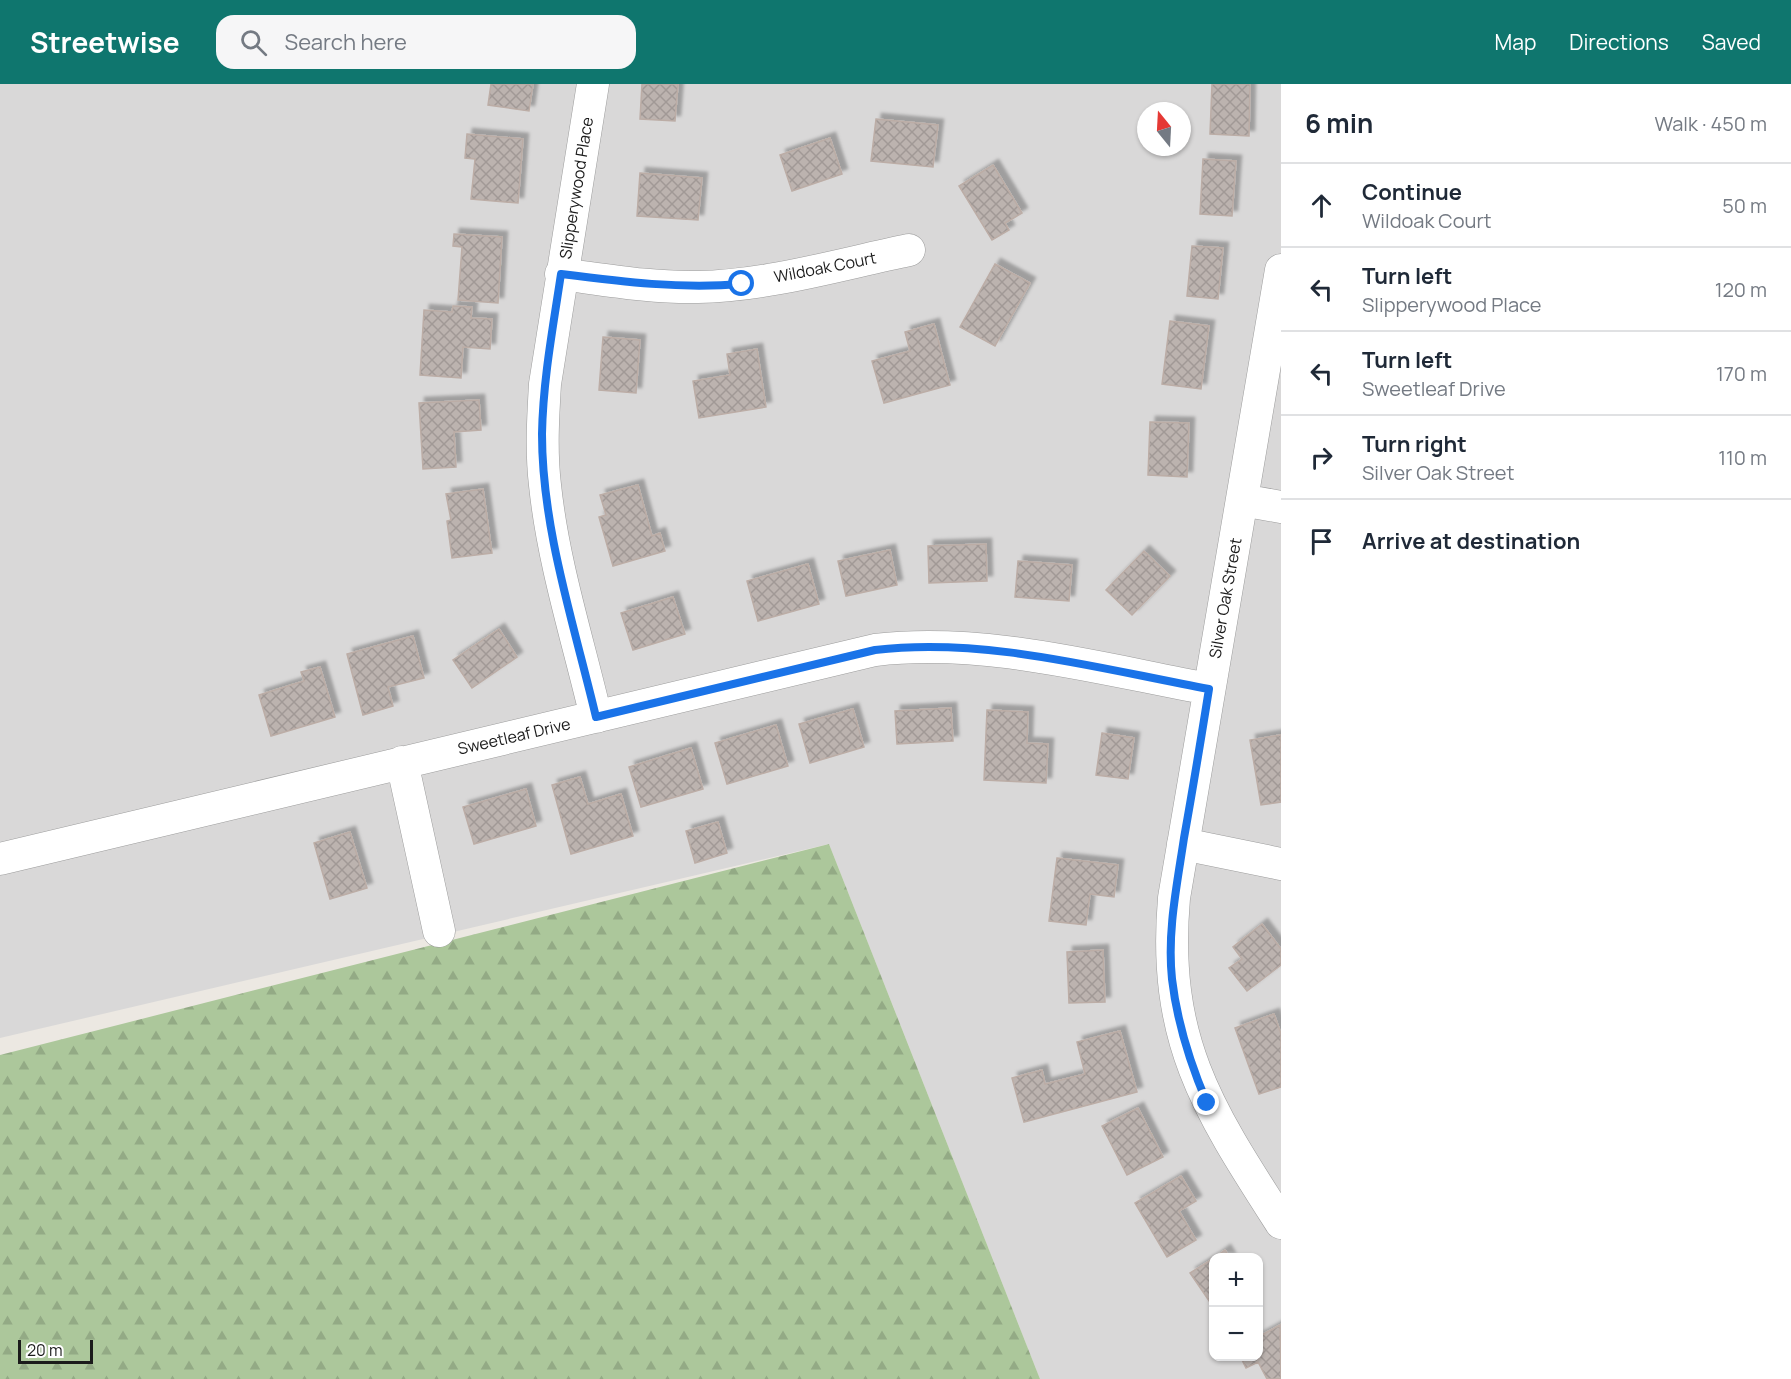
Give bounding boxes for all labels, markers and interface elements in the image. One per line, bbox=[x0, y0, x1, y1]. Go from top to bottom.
search box bbox=[216, 15, 636, 69]
text: Streetwise bbox=[30, 23, 180, 61]
icon: search bbox=[237, 26, 270, 59]
text: Search here bbox=[285, 27, 407, 57]
text: Map bbox=[1495, 28, 1536, 56]
text: Directions bbox=[1569, 28, 1669, 56]
text: Saved bbox=[1702, 28, 1761, 56]
north arrow bbox=[1137, 102, 1191, 156]
text: 6 min bbox=[1305, 105, 1373, 141]
text: Walk · 450 m bbox=[1654, 110, 1767, 137]
street label: Slipperywood Place bbox=[554, 115, 598, 261]
text: Continue bbox=[1362, 177, 1462, 207]
icon: ahead bbox=[1305, 189, 1338, 222]
text: 50 m bbox=[1722, 192, 1767, 219]
text: Wildoak Court bbox=[1362, 207, 1492, 234]
street label: Wildoak Court bbox=[772, 246, 878, 288]
text: Turn left bbox=[1362, 261, 1452, 291]
route start bbox=[728, 270, 754, 296]
icon: left bbox=[1305, 273, 1338, 306]
text: 120 m bbox=[1715, 276, 1767, 303]
text: Slipperywood Place bbox=[1362, 291, 1541, 318]
text: Turn left bbox=[1362, 345, 1452, 375]
icon: left bbox=[1305, 357, 1338, 390]
text: 170 m bbox=[1716, 360, 1767, 387]
text: Sweetleaf Drive bbox=[1362, 375, 1506, 402]
text: Turn right bbox=[1362, 429, 1467, 459]
icon: right bbox=[1305, 441, 1338, 474]
text: 110 m bbox=[1718, 444, 1767, 471]
text: Silver Oak Street bbox=[1362, 459, 1515, 486]
icon: arrive bbox=[1305, 525, 1338, 558]
text: Arrive at destination bbox=[1362, 526, 1580, 556]
street label: Silver Oak Street bbox=[1204, 536, 1246, 660]
street label: Sweetleaf Drive bbox=[455, 712, 573, 760]
route end bbox=[1193, 1089, 1219, 1115]
map controls bbox=[1209, 1253, 1263, 1361]
button: + bbox=[1209, 1253, 1263, 1307]
button: − bbox=[1209, 1307, 1263, 1361]
scale bar bbox=[18, 1337, 93, 1364]
text: 20 m bbox=[27, 1339, 63, 1361]

